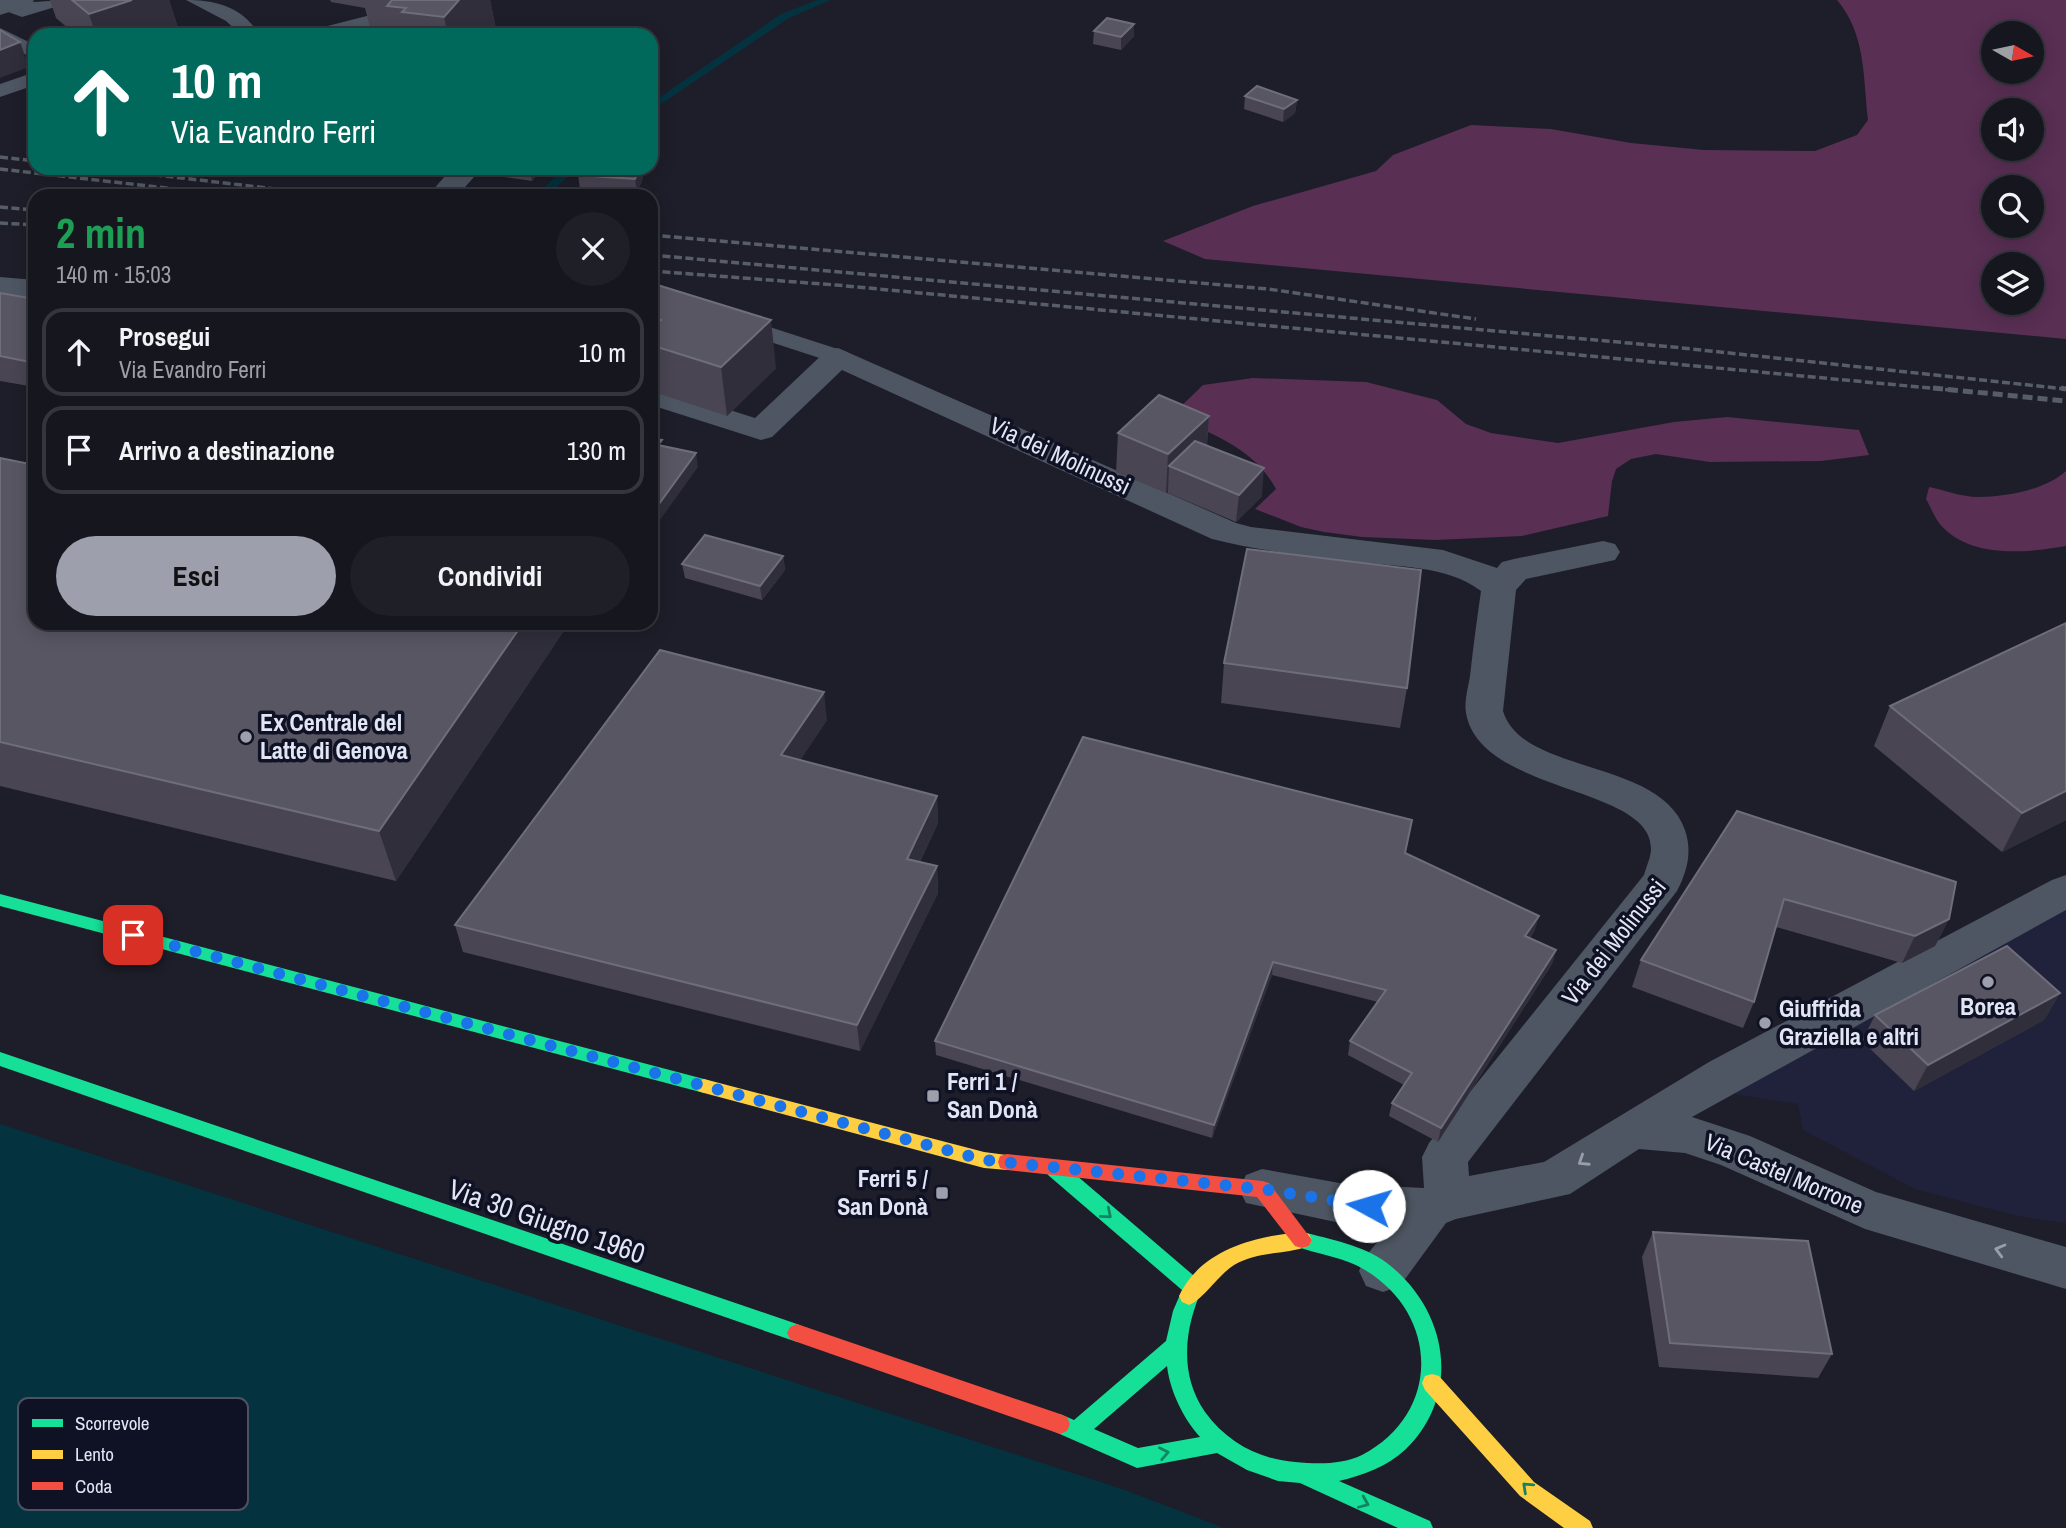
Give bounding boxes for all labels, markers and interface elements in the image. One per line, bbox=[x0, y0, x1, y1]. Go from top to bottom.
north arrow bbox=[1981, 21, 2044, 84]
map controls bbox=[1981, 21, 2044, 315]
text: 10 m bbox=[171, 47, 263, 113]
icon: ahead bbox=[56, 56, 147, 147]
button: sound bbox=[1981, 98, 2044, 161]
text: Via Evandro Ferri bbox=[171, 110, 376, 153]
button: search bbox=[1981, 175, 2044, 238]
text: 2 min bbox=[56, 205, 146, 261]
button: close bbox=[556, 212, 630, 286]
button: layers bbox=[1981, 252, 2044, 315]
text: 140 m · 15:03 bbox=[56, 259, 171, 290]
text: Prosegui bbox=[119, 319, 210, 354]
icon: ahead bbox=[60, 333, 98, 371]
text: 10 m bbox=[579, 335, 626, 370]
text: Via Evandro Ferri bbox=[119, 354, 267, 385]
street label: Via dei Molinussi bbox=[985, 409, 1136, 502]
icon: arrive bbox=[60, 431, 98, 469]
text: Arrivo a destinazione bbox=[119, 433, 335, 468]
text: 130 m bbox=[567, 433, 626, 468]
button: Esci bbox=[56, 536, 336, 616]
button: Condividi bbox=[350, 536, 630, 616]
place label: Ex Centrale del Latte di Genova bbox=[260, 706, 408, 766]
marker: Ex Centrale del Latte di Genova bbox=[238, 729, 254, 745]
street label: Via dei Molinussi bbox=[1554, 872, 1673, 1011]
pin bbox=[103, 905, 163, 965]
icon: arrive bbox=[114, 916, 152, 954]
marker: Borea bbox=[1980, 974, 1996, 990]
place label: Borea bbox=[1960, 990, 2016, 1022]
place label: Giuffrida Graziella e altri bbox=[1779, 992, 1919, 1052]
marker: Giuffrida Graziella e altri bbox=[1757, 1015, 1773, 1031]
place label: Ferri 1 / San Donà bbox=[947, 1065, 1038, 1125]
marker: Ferri 1 / San Donà bbox=[925, 1088, 941, 1104]
street label: Via Castel Morrone bbox=[1700, 1125, 1869, 1221]
one-way arrow bbox=[1578, 1152, 1591, 1165]
place label: Ferri 5 / San Donà bbox=[837, 1162, 929, 1222]
position arrow bbox=[1332, 1169, 1406, 1243]
street label: Via 30 Giugno 1960 bbox=[444, 1170, 650, 1272]
marker: Ferri 5 / San Donà bbox=[934, 1185, 950, 1201]
one-way arrow bbox=[1098, 1206, 1111, 1218]
one-way arrow bbox=[1994, 1244, 2006, 1259]
legend bbox=[18, 1398, 248, 1510]
text: Scorrevole bbox=[75, 1410, 149, 1436]
text: Lento bbox=[75, 1441, 114, 1467]
one-way arrow bbox=[1158, 1446, 1170, 1461]
text: Coda bbox=[75, 1473, 113, 1499]
one-way arrow bbox=[1522, 1483, 1535, 1495]
one-way arrow bbox=[1357, 1495, 1369, 1509]

